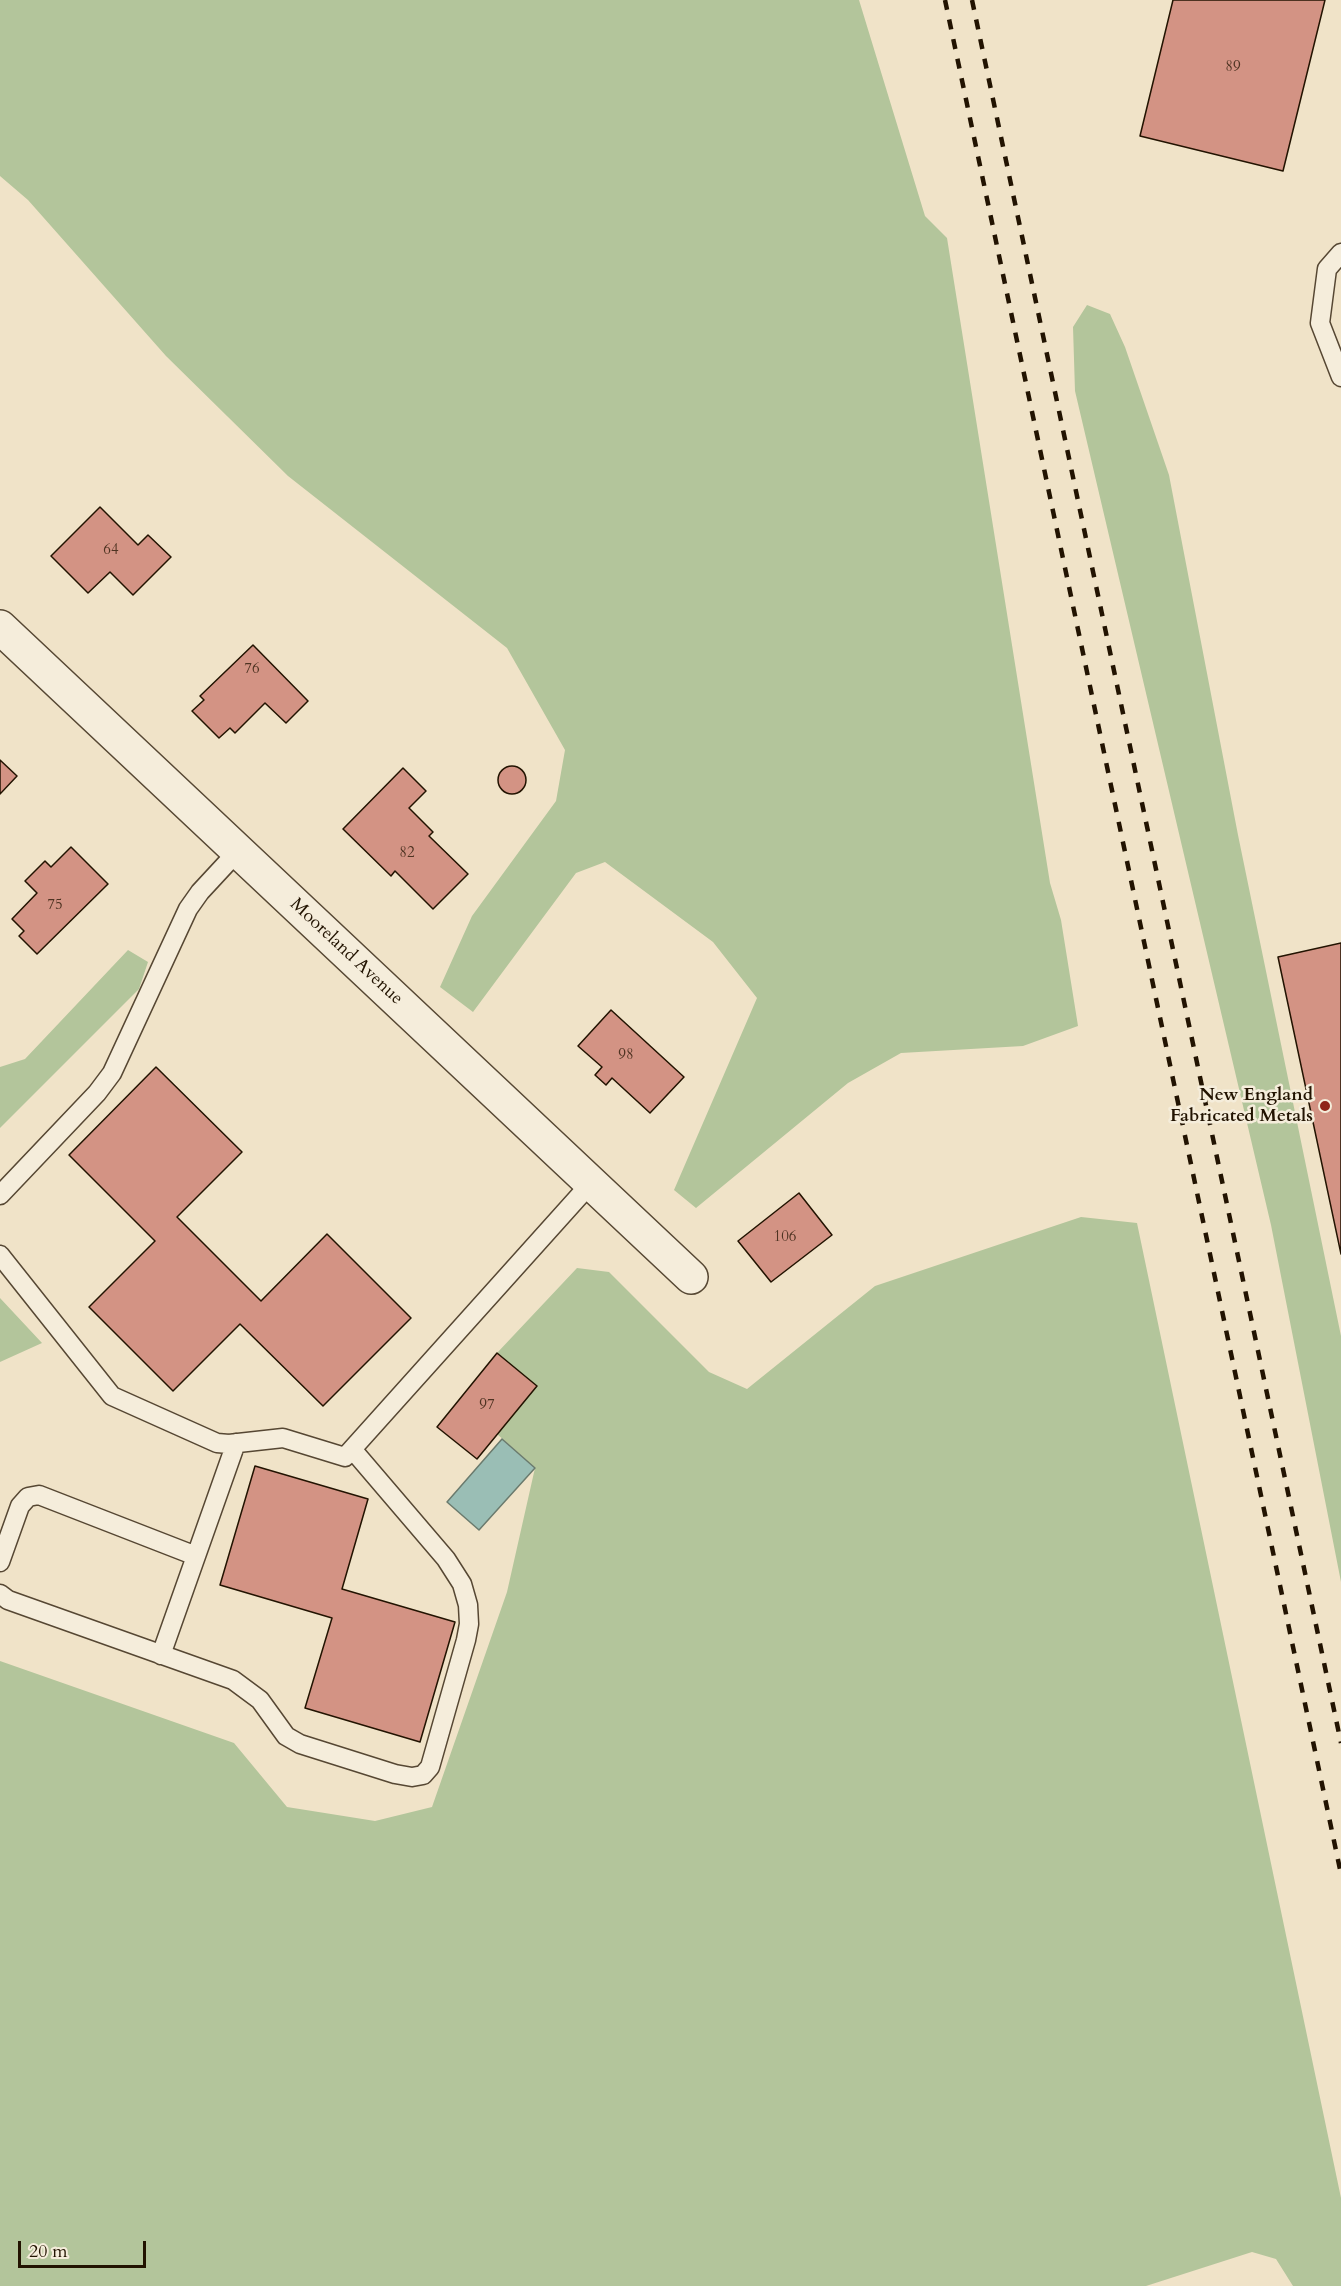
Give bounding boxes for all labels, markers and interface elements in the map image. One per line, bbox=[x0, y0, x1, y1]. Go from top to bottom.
house number: 89 bbox=[1225, 59, 1241, 77]
house number: 64 bbox=[103, 542, 119, 560]
house number: 76 bbox=[244, 661, 260, 679]
house number: 82 bbox=[399, 845, 415, 863]
street label: Mooreland Avenue bbox=[285, 894, 407, 1010]
house number: 75 bbox=[47, 897, 63, 915]
house number: 98 bbox=[618, 1047, 634, 1065]
place label: New England Fabricated Metals bbox=[1170, 1085, 1313, 1128]
marker: New England Fabricated Metals bbox=[1318, 1099, 1332, 1113]
house number: 106 bbox=[773, 1229, 797, 1247]
house number: 97 bbox=[479, 1397, 495, 1415]
scale bar bbox=[21, 2229, 148, 2267]
text: 20 m bbox=[29, 2239, 68, 2264]

